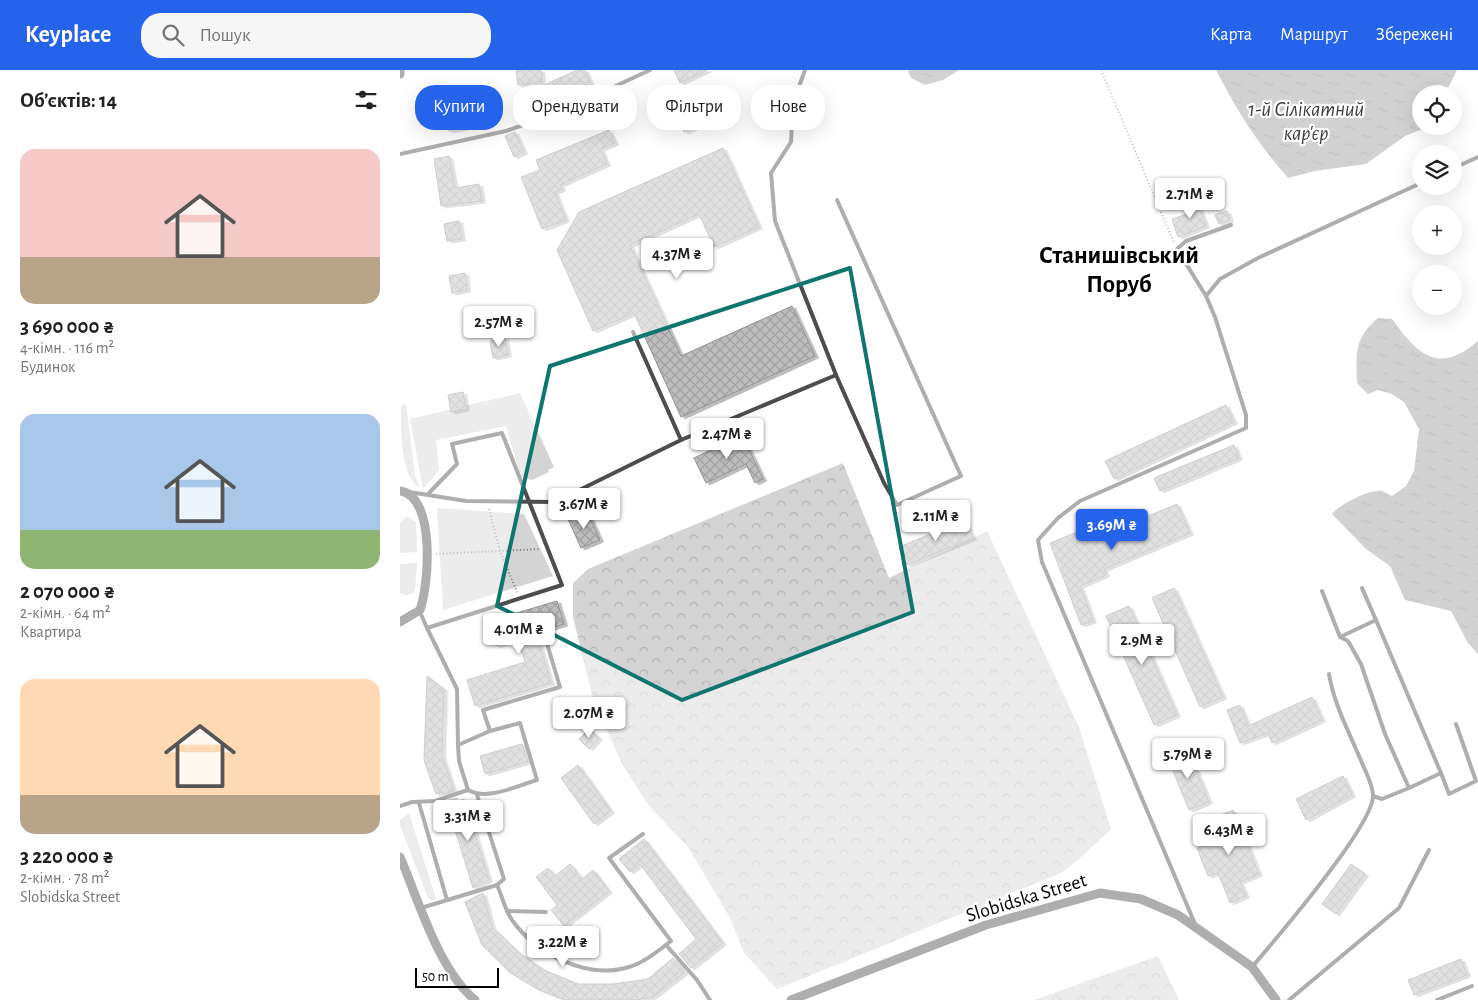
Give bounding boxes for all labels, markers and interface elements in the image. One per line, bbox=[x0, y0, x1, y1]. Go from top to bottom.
search box bbox=[141, 13, 491, 58]
icon: search bbox=[159, 21, 187, 49]
text: Keyplace bbox=[25, 23, 111, 47]
text: Пошук bbox=[199, 26, 251, 45]
text: Карта bbox=[1210, 26, 1252, 44]
text: Маршрут bbox=[1280, 26, 1348, 44]
text: Збережені bbox=[1376, 26, 1453, 44]
chip: Купити bbox=[415, 85, 503, 130]
chip: Орендувати bbox=[513, 85, 637, 130]
chip: Фільтри bbox=[647, 85, 741, 130]
chip: Нове bbox=[751, 85, 825, 130]
map controls bbox=[1412, 85, 1462, 315]
button: locate bbox=[1412, 85, 1462, 135]
icon: filters bbox=[352, 86, 380, 114]
text: Об’єктів: 14 bbox=[20, 90, 117, 111]
water label: 1-й Сілікатний кар'єр bbox=[1248, 99, 1364, 145]
button: layers bbox=[1412, 145, 1462, 195]
pin: 2.71M ₴ bbox=[1144, 178, 1236, 220]
icon: home bbox=[155, 181, 245, 271]
text: 2.71M ₴ bbox=[1166, 186, 1214, 202]
button: + bbox=[1412, 205, 1462, 255]
pin: 4.37M ₴ bbox=[631, 238, 723, 280]
district label: Станишівський Поруб bbox=[1039, 243, 1199, 297]
text: 4.37M ₴ bbox=[652, 246, 702, 262]
button: − bbox=[1412, 265, 1462, 315]
pin: 2.57M ₴ bbox=[453, 306, 545, 348]
text: 2.57M ₴ bbox=[474, 314, 524, 330]
text: 3 690 000 ₴ bbox=[20, 316, 115, 337]
text: 4-кімн. · 116 m² bbox=[20, 340, 114, 356]
text: Будинок bbox=[20, 359, 75, 375]
pin: 2.47M ₴ bbox=[681, 418, 773, 460]
text: 2.47M ₴ bbox=[702, 426, 752, 442]
icon: home bbox=[155, 446, 245, 536]
pin: 3.67M ₴ bbox=[538, 488, 630, 530]
text: 3.67M ₴ bbox=[559, 496, 609, 512]
pin: 2.11M ₴ bbox=[890, 500, 982, 542]
text: 2.11M ₴ bbox=[912, 508, 960, 524]
pin: 3.69M ₴ bbox=[1066, 508, 1158, 551]
text: 3.69M ₴ bbox=[1087, 517, 1137, 533]
text: 2 070 000 ₴ bbox=[20, 581, 115, 602]
text: 2-кімн. · 64 m² bbox=[20, 605, 110, 621]
pin: 4.01M ₴ bbox=[473, 612, 565, 655]
text: 4.01M ₴ bbox=[494, 621, 544, 637]
text: Квартира bbox=[20, 624, 82, 640]
pin: 2.9M ₴ bbox=[1101, 624, 1183, 666]
text: 2.9M ₴ bbox=[1120, 632, 1164, 648]
pin: 2.07M ₴ bbox=[543, 696, 635, 739]
text: 2.07M ₴ bbox=[564, 705, 614, 721]
icon: home bbox=[155, 711, 245, 801]
pin: 5.79M ₴ bbox=[1142, 738, 1234, 780]
text: 5.79M ₴ bbox=[1163, 746, 1213, 762]
pin: 3.31M ₴ bbox=[422, 800, 514, 842]
text: 3.31M ₴ bbox=[444, 808, 492, 824]
pin: 6.43M ₴ bbox=[1183, 814, 1275, 856]
text: 6.43M ₴ bbox=[1204, 822, 1254, 838]
text: 3 220 000 ₴ bbox=[20, 846, 114, 867]
text: 2-кімн. · 78 m² bbox=[20, 870, 109, 886]
street label: Slobidska Street bbox=[963, 870, 1090, 926]
text: Slobidska Street bbox=[20, 889, 120, 905]
pin: 3.22M ₴ bbox=[517, 926, 609, 968]
text: 3.22M ₴ bbox=[538, 934, 588, 950]
scale bar bbox=[415, 965, 499, 988]
text: 50 m bbox=[422, 970, 449, 984]

